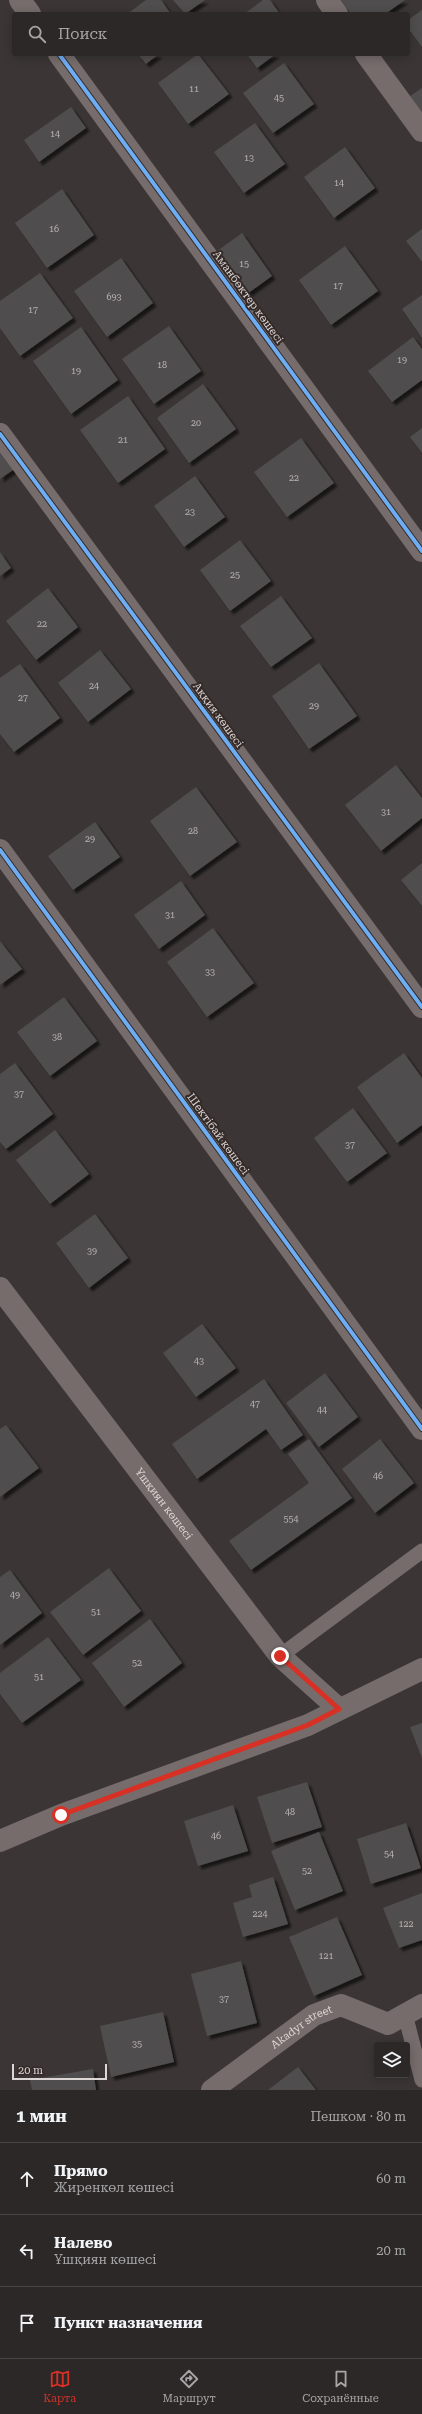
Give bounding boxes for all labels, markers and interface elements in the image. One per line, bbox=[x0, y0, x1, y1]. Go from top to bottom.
search box bbox=[12, 12, 410, 56]
icon: search bbox=[26, 23, 48, 45]
text: Поиск bbox=[58, 25, 107, 43]
house number: 11 bbox=[189, 84, 199, 94]
house number: 45 bbox=[274, 93, 284, 103]
house number: 14 bbox=[50, 129, 60, 139]
house number: 13 bbox=[244, 153, 254, 163]
house number: 14 bbox=[334, 178, 344, 188]
house number: 16 bbox=[49, 224, 59, 234]
street label: Аманбөктер көшесі bbox=[210, 248, 286, 346]
house number: 15 bbox=[239, 259, 249, 269]
house number: 17 bbox=[333, 281, 343, 291]
house number: 693 bbox=[106, 292, 122, 302]
house number: 17 bbox=[28, 305, 38, 315]
house number: 19 bbox=[397, 355, 407, 365]
house number: 18 bbox=[157, 360, 167, 370]
house number: 19 bbox=[71, 366, 81, 376]
house number: 20 bbox=[191, 418, 201, 428]
house number: 21 bbox=[118, 435, 128, 445]
house number: 22 bbox=[289, 473, 299, 483]
house number: 23 bbox=[185, 507, 195, 517]
house number: 25 bbox=[230, 570, 240, 580]
house number: 22 bbox=[37, 619, 47, 629]
street label: Аққия көшесі bbox=[190, 680, 246, 750]
house number: 24 bbox=[89, 681, 99, 691]
house number: 27 bbox=[18, 693, 28, 703]
house number: 29 bbox=[309, 701, 319, 711]
house number: 31 bbox=[381, 807, 391, 817]
house number: 28 bbox=[188, 826, 198, 836]
house number: 29 bbox=[85, 834, 95, 844]
house number: 31 bbox=[165, 910, 175, 920]
house number: 33 bbox=[205, 967, 215, 977]
house number: 38 bbox=[52, 1032, 62, 1042]
house number: 37 bbox=[14, 1089, 24, 1099]
street label: Шектібай көшесі bbox=[184, 1091, 252, 1177]
house number: 37 bbox=[345, 1140, 355, 1150]
house number: 39 bbox=[87, 1246, 97, 1256]
house number: 43 bbox=[194, 1356, 204, 1366]
house number: 47 bbox=[250, 1399, 260, 1409]
house number: 44 bbox=[317, 1405, 327, 1415]
street label: Ұшқиян көшесі bbox=[133, 1465, 196, 1543]
house number: 46 bbox=[373, 1471, 383, 1481]
house number: 554 bbox=[283, 1514, 299, 1524]
house number: 49 bbox=[10, 1590, 20, 1600]
house number: 51 bbox=[91, 1607, 101, 1617]
route end bbox=[271, 1647, 289, 1665]
house number: 52 bbox=[132, 1658, 142, 1668]
house number: 51 bbox=[34, 1672, 44, 1682]
route start bbox=[52, 1806, 70, 1824]
house number: 48 bbox=[285, 1807, 295, 1817]
house number: 46 bbox=[211, 1831, 221, 1841]
house number: 54 bbox=[384, 1849, 394, 1859]
house number: 52 bbox=[302, 1866, 312, 1876]
house number: 224 bbox=[252, 1909, 268, 1919]
house number: 122 bbox=[398, 1919, 414, 1929]
house number: 121 bbox=[318, 1951, 334, 1961]
house number: 37 bbox=[219, 1994, 229, 2004]
street label: Akadyr street bbox=[268, 2002, 334, 2051]
house number: 35 bbox=[132, 2039, 142, 2049]
map controls bbox=[374, 2042, 410, 2078]
button: layers bbox=[374, 2042, 410, 2078]
scale bar bbox=[12, 2062, 107, 2081]
text: 20 m bbox=[18, 2064, 43, 2077]
text: 1 мин bbox=[16, 2106, 67, 2126]
text: Пешком · 80 m bbox=[310, 2109, 406, 2124]
text: Прямо bbox=[54, 2162, 108, 2180]
icon: ahead bbox=[16, 2168, 38, 2190]
text: 60 m bbox=[376, 2171, 406, 2186]
text: Жиренкөл көшесі bbox=[54, 2180, 174, 2195]
text: Налево bbox=[54, 2234, 113, 2252]
icon: left bbox=[16, 2240, 38, 2262]
text: 20 m bbox=[376, 2243, 406, 2258]
text: Ұшқиян көшесі bbox=[54, 2252, 156, 2267]
icon: arrive bbox=[16, 2312, 38, 2334]
text: Пункт назначения bbox=[54, 2314, 202, 2332]
tab: Карта bbox=[43, 2368, 76, 2405]
tab: Маршрут bbox=[163, 2368, 216, 2405]
tab: Сохранённые bbox=[302, 2368, 379, 2405]

